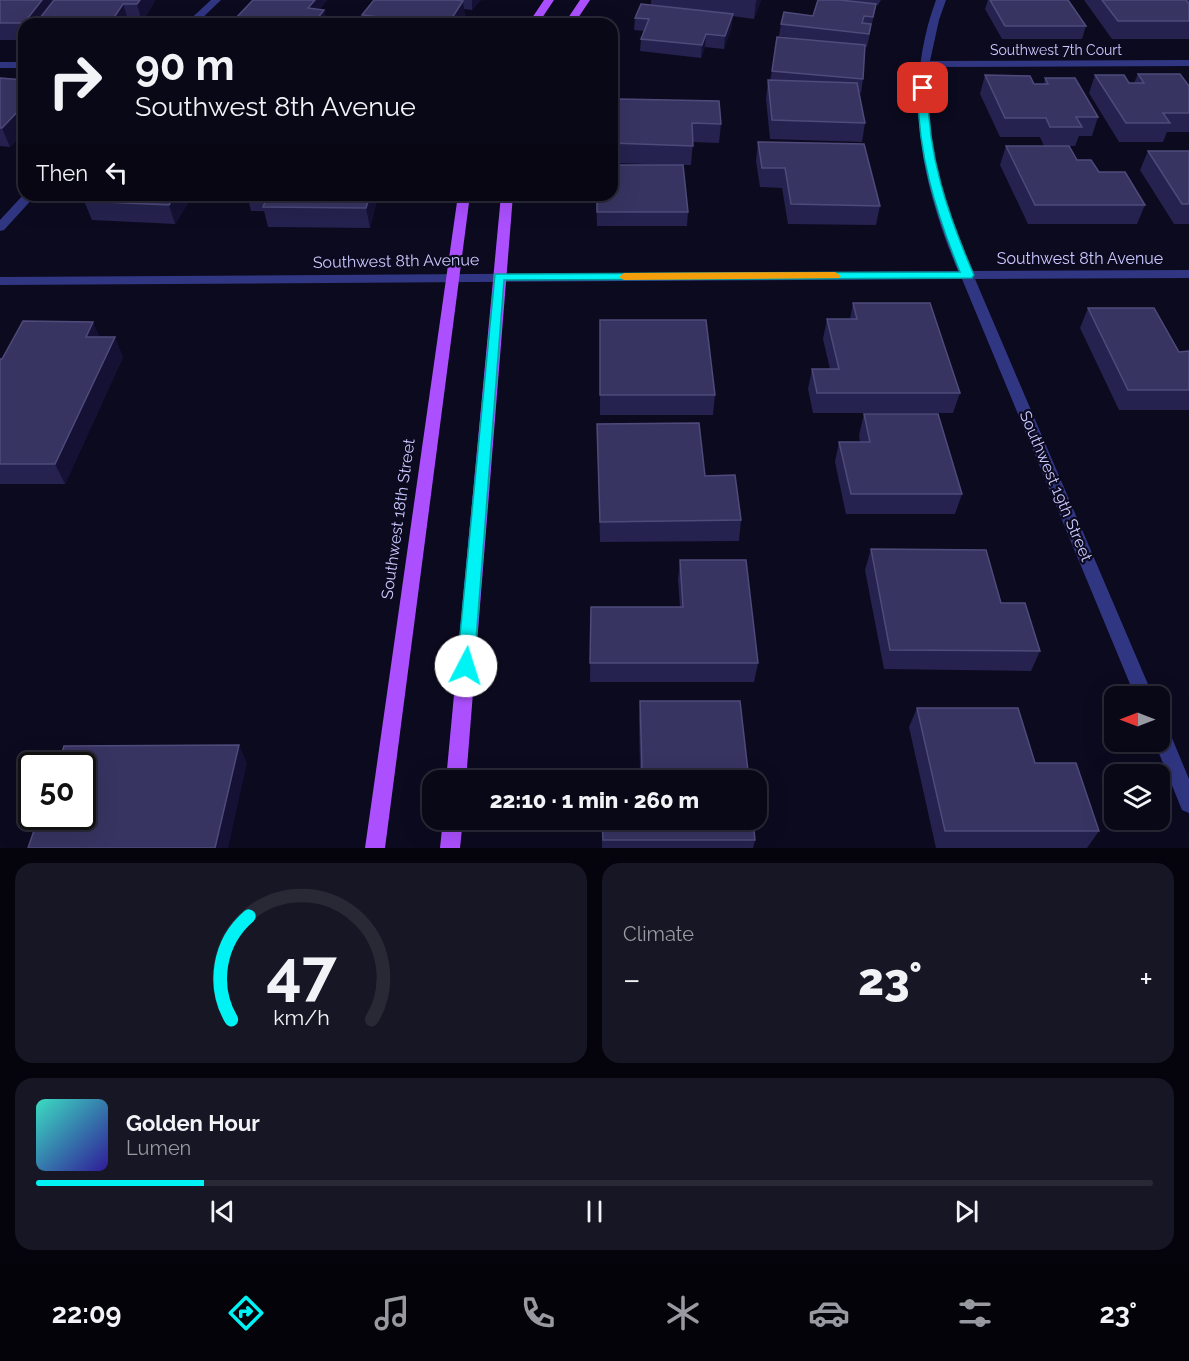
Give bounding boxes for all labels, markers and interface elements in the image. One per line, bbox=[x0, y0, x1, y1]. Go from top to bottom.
text: 90 m bbox=[135, 41, 235, 90]
icon: right bbox=[36, 42, 114, 120]
street label: Southwest 7th Court bbox=[990, 42, 1122, 58]
pin bbox=[897, 62, 948, 113]
icon: arrive bbox=[906, 71, 939, 104]
text: Southwest 8th Avenue bbox=[135, 91, 416, 122]
icon: left bbox=[100, 156, 133, 189]
text: Then bbox=[36, 160, 88, 186]
street label: Southwest 8th Avenue bbox=[997, 249, 1163, 268]
street label: Southwest 8th Avenue bbox=[313, 250, 479, 272]
street label: Southwest 19th Street bbox=[1016, 408, 1097, 565]
street label: Southwest 18th Street bbox=[377, 437, 419, 601]
position arrow bbox=[434, 634, 498, 698]
north arrow bbox=[1104, 686, 1170, 752]
map controls bbox=[1104, 686, 1170, 830]
speed limit sign: 50 bbox=[18, 752, 96, 830]
button: layers bbox=[1104, 764, 1170, 830]
text: 22:10 · 1 min · 260 m bbox=[490, 787, 699, 813]
text: Climate bbox=[623, 922, 694, 946]
text: 47 bbox=[266, 935, 337, 1009]
text: 23° bbox=[858, 953, 922, 1006]
text: − bbox=[623, 960, 641, 999]
text: + bbox=[1139, 960, 1153, 999]
text: km/h bbox=[273, 1005, 329, 1030]
text: Golden Hour bbox=[126, 1110, 260, 1136]
text: Lumen bbox=[126, 1136, 191, 1160]
icon: previous bbox=[206, 1195, 239, 1228]
icon: pause bbox=[578, 1195, 611, 1228]
icon: next bbox=[950, 1195, 983, 1228]
icon: directions bbox=[225, 1292, 267, 1334]
icon: music bbox=[371, 1292, 413, 1334]
icon: phone bbox=[517, 1292, 559, 1334]
icon: climate bbox=[662, 1292, 704, 1334]
icon: car bbox=[808, 1292, 850, 1334]
icon: filters bbox=[954, 1292, 996, 1334]
text: 22:09 bbox=[52, 1298, 121, 1329]
text: 23° bbox=[1100, 1298, 1137, 1329]

